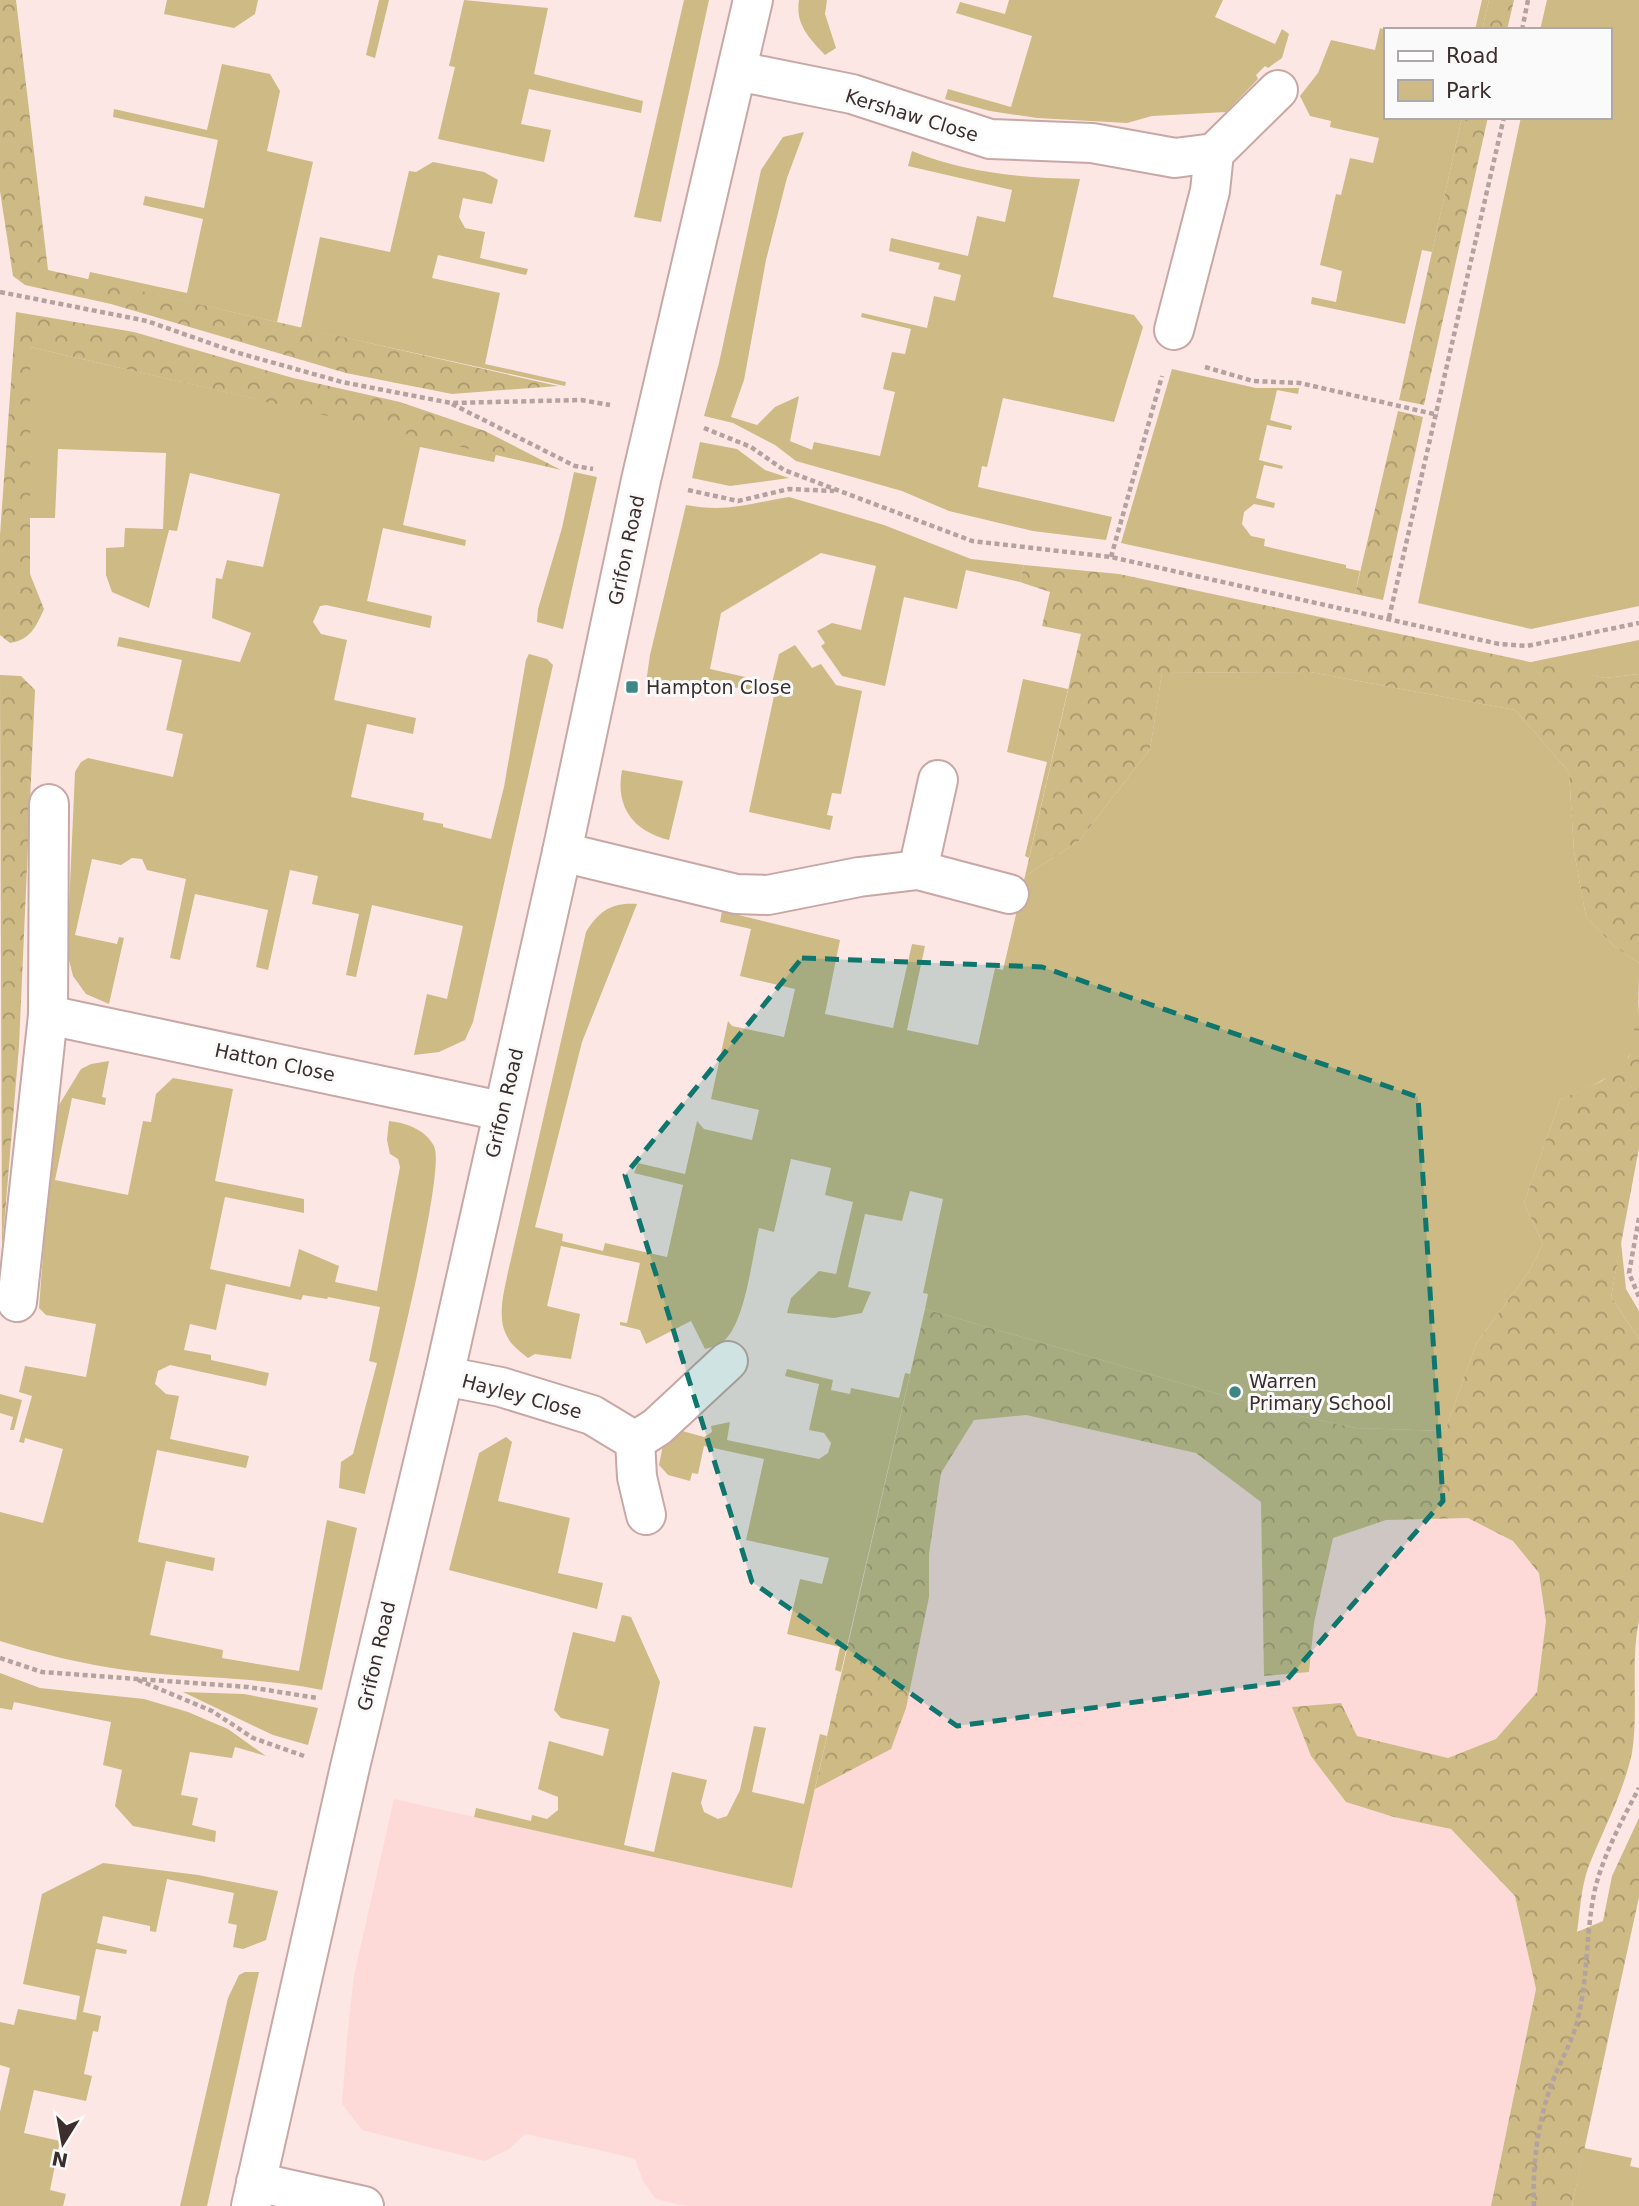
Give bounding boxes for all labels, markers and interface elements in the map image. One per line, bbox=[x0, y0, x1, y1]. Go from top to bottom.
legend bbox=[1384, 28, 1611, 119]
text: Road bbox=[1446, 44, 1499, 68]
text: Park bbox=[1446, 79, 1492, 103]
street label: Kershaw Close bbox=[843, 84, 981, 146]
street label: Grifon Road bbox=[604, 493, 648, 607]
place label: Hampton Close bbox=[646, 676, 791, 698]
marker: Hampton Close bbox=[624, 679, 640, 695]
street label: Hatton Close bbox=[213, 1039, 337, 1085]
street label: Grifon Road bbox=[481, 1046, 527, 1160]
street label: Hayley Close bbox=[460, 1369, 584, 1423]
place label: Warren Primary School bbox=[1249, 1370, 1392, 1414]
marker: Warren Primary School bbox=[1227, 1384, 1243, 1400]
street label: Grifon Road bbox=[353, 1599, 399, 1713]
north arrow bbox=[28, 2108, 98, 2178]
text: N bbox=[50, 2147, 70, 2172]

